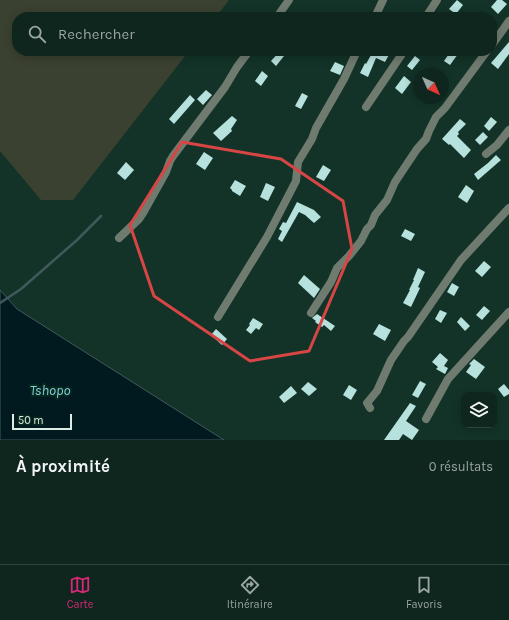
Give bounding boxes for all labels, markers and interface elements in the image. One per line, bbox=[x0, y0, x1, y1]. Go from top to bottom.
search box bbox=[12, 12, 497, 56]
icon: search bbox=[26, 23, 48, 45]
text: Rechercher bbox=[58, 25, 135, 43]
north arrow bbox=[413, 68, 449, 104]
water label: Tshopo bbox=[30, 382, 70, 399]
map controls bbox=[461, 392, 497, 428]
button: layers bbox=[461, 392, 497, 428]
scale bar bbox=[12, 412, 72, 431]
text: 50 m bbox=[18, 414, 44, 427]
text: À proximité bbox=[16, 456, 110, 476]
text: 0 résultats bbox=[429, 459, 493, 474]
tab: Carte bbox=[67, 574, 93, 611]
tab: Itinéraire bbox=[227, 574, 273, 611]
tab: Favoris bbox=[406, 574, 442, 611]

